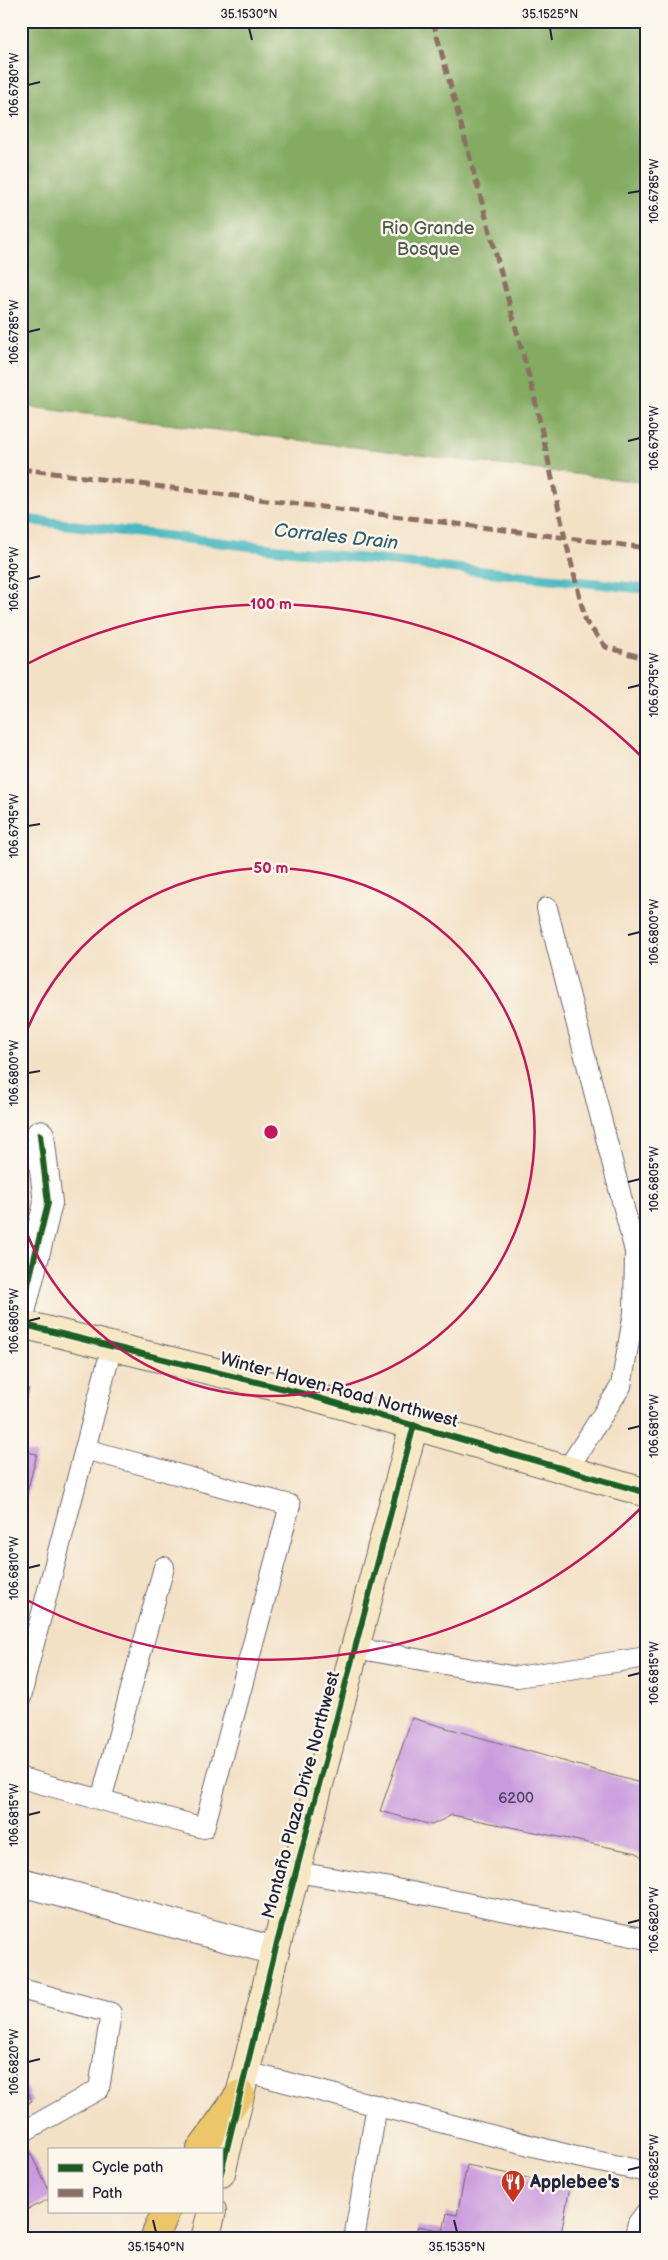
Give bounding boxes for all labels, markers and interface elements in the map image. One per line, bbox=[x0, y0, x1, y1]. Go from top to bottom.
text: 35.1530°N bbox=[220, 7, 278, 22]
text: 35.1525°N bbox=[522, 7, 578, 22]
text: 106.6780°W bbox=[7, 52, 22, 118]
text: 106.6785°W bbox=[647, 159, 662, 223]
park label: Rio Grande Bosque bbox=[381, 218, 475, 260]
text: 106.6785°W bbox=[7, 300, 22, 364]
text: 106.6790°W bbox=[647, 405, 662, 471]
water label: Corrales Drain bbox=[273, 519, 399, 555]
text: 106.6790°W bbox=[7, 546, 22, 612]
text: 100 m bbox=[250, 595, 292, 614]
text: 106.6795°W bbox=[647, 653, 662, 717]
text: 106.6795°W bbox=[7, 794, 22, 858]
text: 50 m bbox=[254, 859, 289, 878]
text: 106.6800°W bbox=[647, 899, 662, 965]
text: 106.6800°W bbox=[7, 1040, 22, 1106]
centre of rings bbox=[262, 1123, 280, 1141]
text: 106.6805°W bbox=[647, 1146, 662, 1212]
text: 106.6805°W bbox=[7, 1288, 22, 1354]
street label: Winter Haven Road Northwest bbox=[218, 1348, 461, 1432]
text: 106.6810°W bbox=[647, 1394, 662, 1458]
text: 106.6810°W bbox=[7, 1536, 22, 1600]
text: 106.6815°W bbox=[647, 1641, 662, 1705]
street label: Montaño Plaza Drive Northwest bbox=[258, 1669, 344, 1921]
text: 106.6815°W bbox=[7, 1783, 22, 1847]
house number: 6200 bbox=[498, 1789, 534, 1808]
text: 106.6820°W bbox=[647, 1887, 662, 1953]
text: 106.6820°W bbox=[7, 2029, 22, 2095]
text: 106.6825°W bbox=[647, 2134, 662, 2200]
legend bbox=[48, 2148, 222, 2212]
text: Cycle path bbox=[92, 2158, 163, 2177]
restaurant icon: Applebee's bbox=[500, 2169, 526, 2203]
place label: Applebee's bbox=[529, 2172, 620, 2193]
text: Path bbox=[92, 2184, 122, 2203]
text: 35.1540°N bbox=[127, 2240, 185, 2255]
text: 35.1535°N bbox=[429, 2240, 485, 2255]

